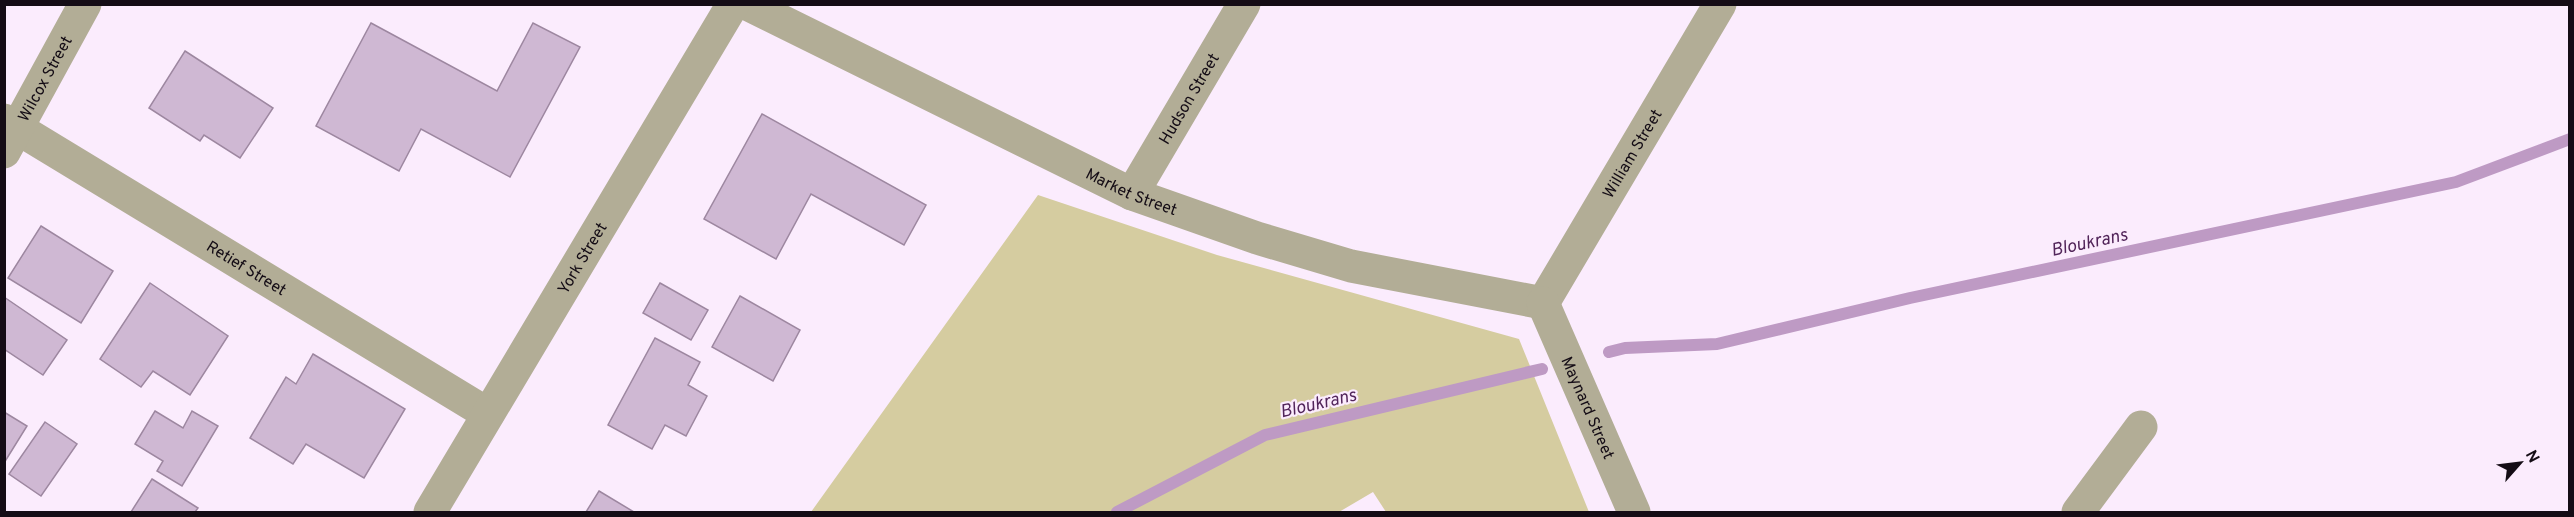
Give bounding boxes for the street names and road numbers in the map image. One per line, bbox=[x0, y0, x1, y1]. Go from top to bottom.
street label: Wilcox Street bbox=[15, 33, 78, 126]
street label: Hudson Street bbox=[1156, 50, 1225, 149]
street label: William Street bbox=[1599, 106, 1667, 202]
street label: Market Street bbox=[1082, 165, 1179, 221]
street label: York Street bbox=[554, 219, 612, 298]
street label: Retief Street bbox=[202, 237, 289, 301]
street label: Maynard Street bbox=[1556, 354, 1618, 463]

